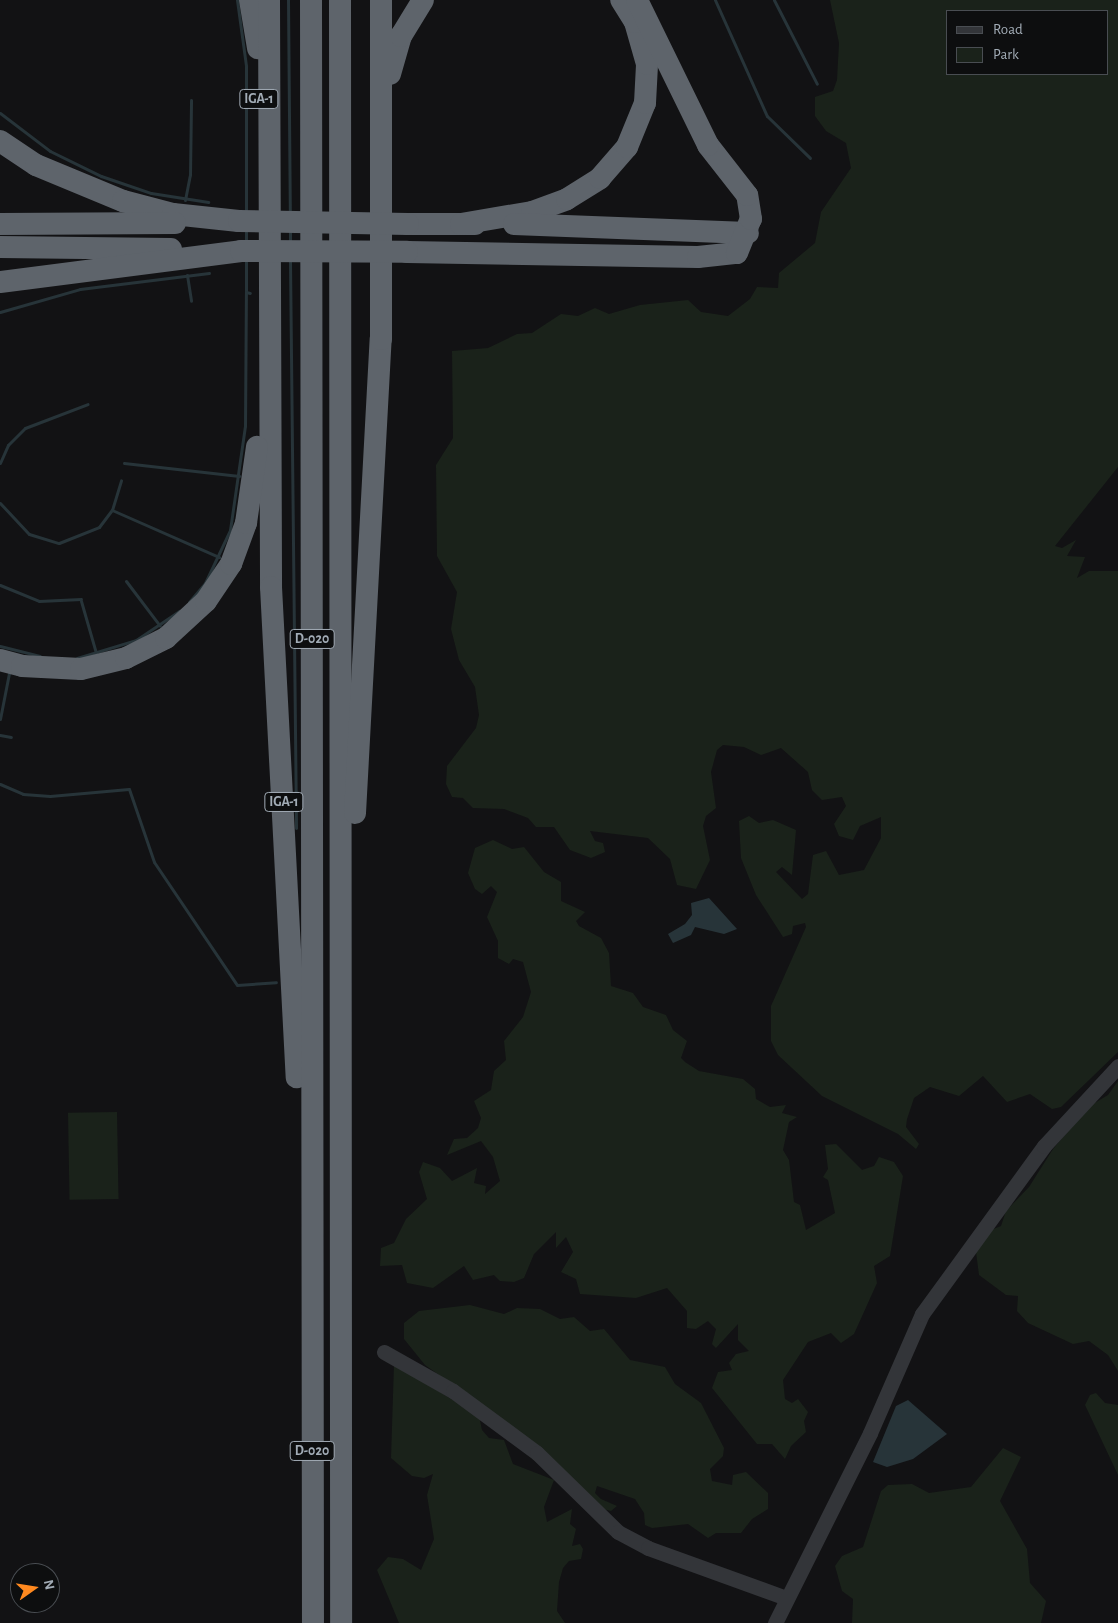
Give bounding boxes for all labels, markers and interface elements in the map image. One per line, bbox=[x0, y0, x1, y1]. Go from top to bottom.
legend bbox=[946, 10, 1108, 75]
text: Road bbox=[993, 22, 1023, 37]
text: Park bbox=[993, 47, 1019, 62]
road number: IGA-1 bbox=[239, 88, 279, 110]
road number: D-020 bbox=[290, 628, 334, 650]
road number: IGA-1 bbox=[264, 790, 304, 814]
road number: D-020 bbox=[290, 1440, 334, 1462]
north arrow bbox=[10, 1563, 60, 1613]
text: N bbox=[41, 1579, 57, 1591]

